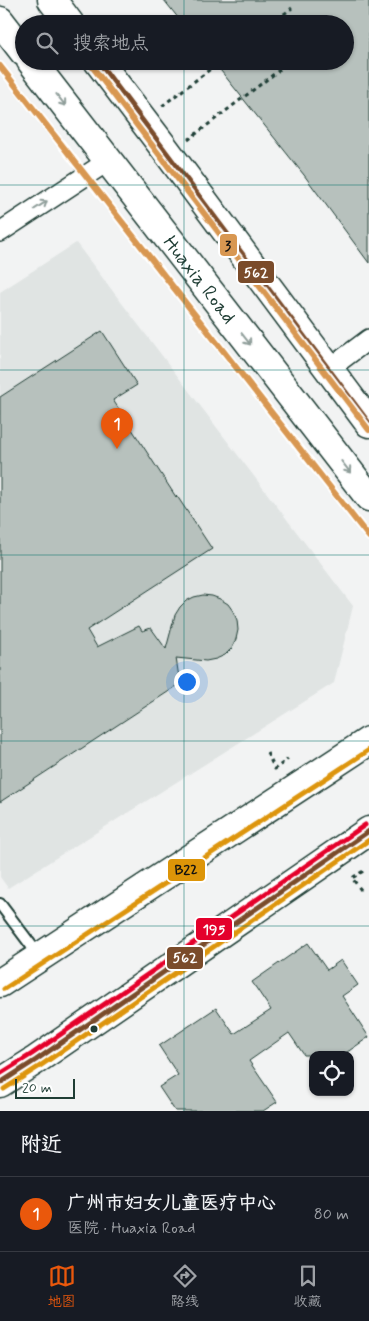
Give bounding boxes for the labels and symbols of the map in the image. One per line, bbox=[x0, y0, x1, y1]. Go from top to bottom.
one-way arrow bbox=[56, 93, 66, 107]
one-way arrow bbox=[33, 200, 47, 210]
street label: Huaxia Road bbox=[156, 230, 242, 330]
line badge: 3 bbox=[219, 233, 238, 257]
text: 3 bbox=[225, 237, 232, 255]
line badge: 562 bbox=[237, 260, 275, 284]
text: 562 bbox=[244, 264, 269, 282]
one-way arrow bbox=[241, 332, 252, 345]
pin: 1 bbox=[101, 408, 133, 449]
one-way arrow bbox=[340, 461, 351, 474]
your location bbox=[174, 669, 200, 695]
line badge: B22 bbox=[167, 858, 206, 882]
text: B22 bbox=[174, 861, 198, 879]
line badge: 195 bbox=[195, 917, 233, 941]
text: 195 bbox=[203, 921, 225, 939]
line badge: 562 bbox=[166, 946, 204, 970]
text: 562 bbox=[173, 949, 198, 967]
unlabelled marker bbox=[89, 1024, 99, 1034]
scale bar bbox=[15, 1076, 75, 1099]

